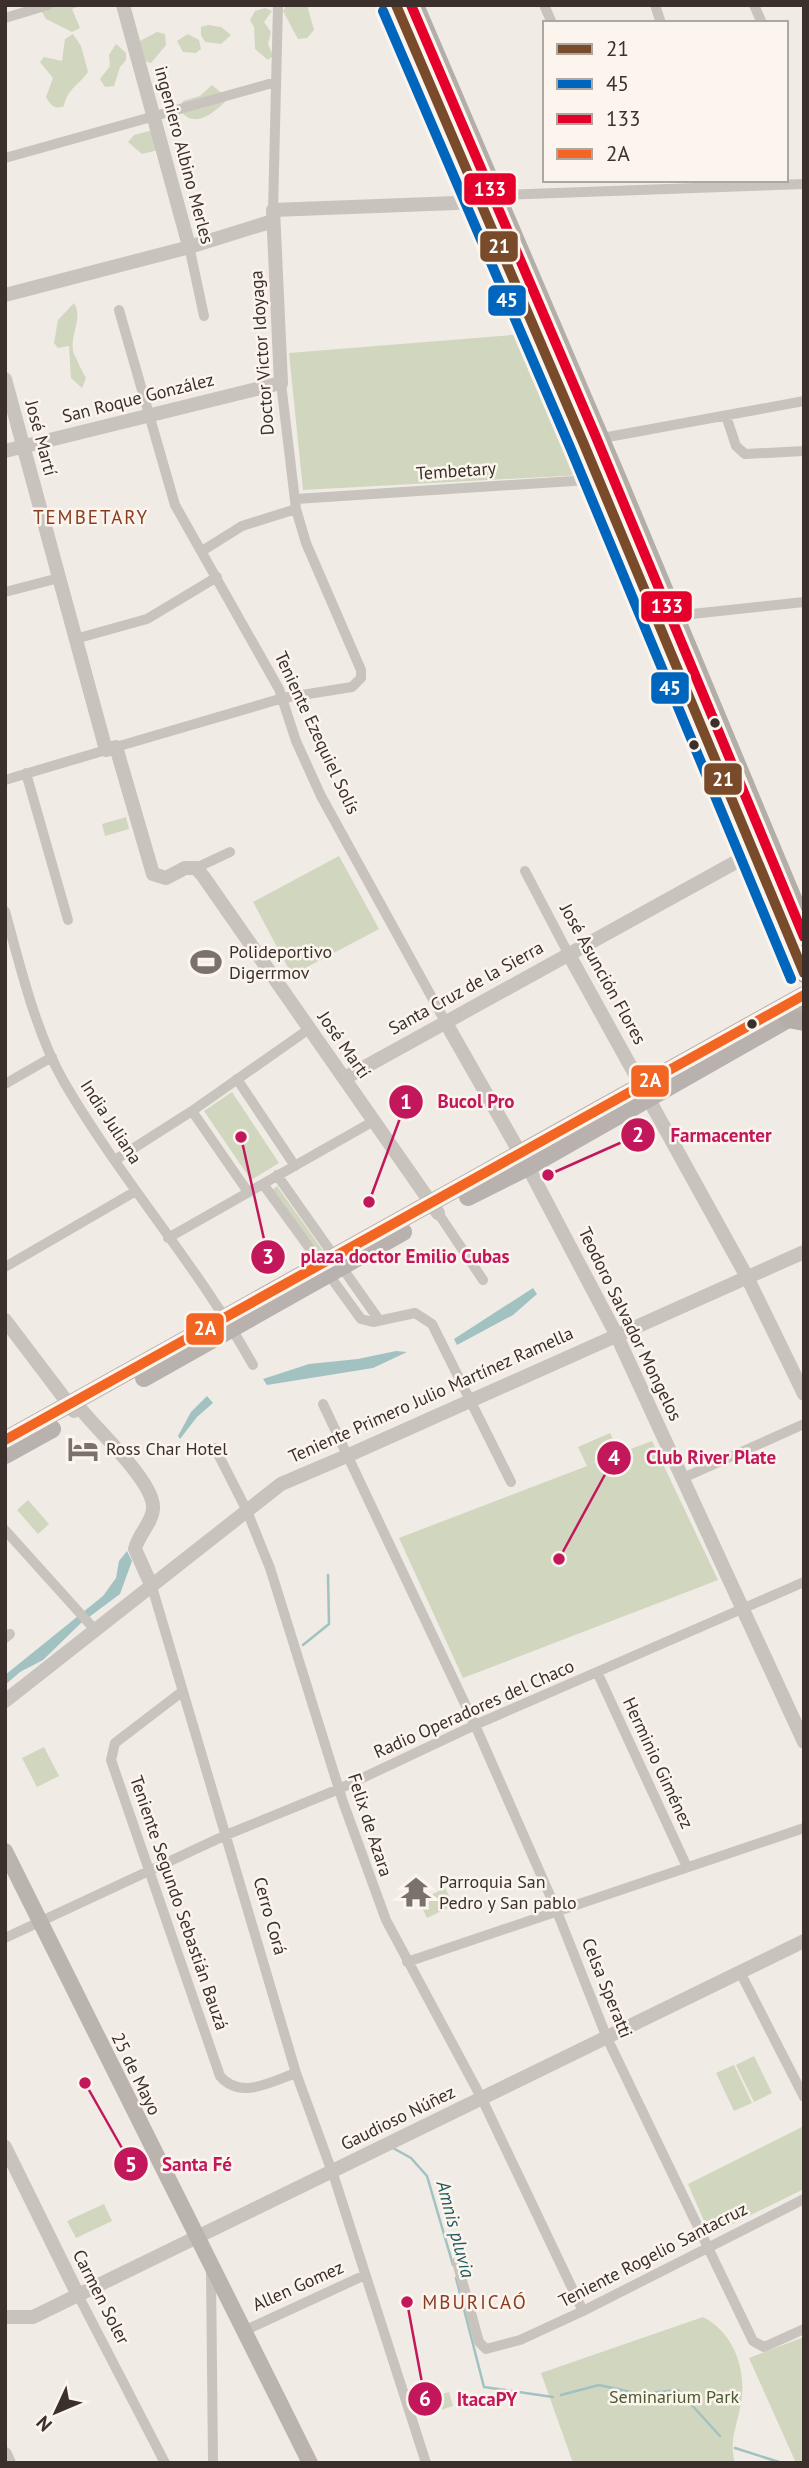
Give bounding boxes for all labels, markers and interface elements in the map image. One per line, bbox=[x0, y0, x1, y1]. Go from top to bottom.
legend bbox=[543, 21, 788, 182]
text: 21 bbox=[606, 35, 629, 62]
street label: ingeniero Albino Merles bbox=[150, 63, 219, 246]
text: 45 bbox=[606, 70, 629, 97]
text: 133 bbox=[606, 105, 640, 132]
text: 2A bbox=[606, 140, 630, 167]
line badge: 133 bbox=[463, 172, 517, 206]
text: 133 bbox=[474, 177, 506, 201]
line badge: 21 bbox=[479, 230, 519, 263]
text: 21 bbox=[488, 234, 510, 258]
street label: Doctor Victor Idoyaga bbox=[244, 270, 279, 436]
line badge: 45 bbox=[487, 284, 527, 317]
text: 45 bbox=[496, 288, 518, 312]
street label: San Roque González bbox=[60, 368, 216, 428]
street label: José Martí bbox=[20, 397, 63, 478]
street label: Tembetary bbox=[415, 456, 497, 485]
district label: TEMBETARY bbox=[33, 505, 149, 529]
line badge: 133 bbox=[640, 590, 693, 623]
text: 133 bbox=[651, 594, 683, 618]
street label: Teniente Ezequiel Solís bbox=[270, 648, 365, 818]
line badge: 45 bbox=[650, 671, 690, 705]
text: 45 bbox=[659, 676, 681, 700]
unlabelled marker bbox=[708, 716, 722, 730]
unlabelled marker bbox=[687, 738, 701, 752]
line badge: 21 bbox=[703, 762, 743, 796]
text: 21 bbox=[712, 767, 734, 791]
street label: José Asunción Flores bbox=[555, 898, 652, 1048]
street label: Santa Cruz de la Sierra bbox=[384, 935, 547, 1040]
place label: Polideportivo Digerrmov bbox=[229, 940, 332, 984]
sports icon: Polideportivo Digerrmov bbox=[189, 945, 223, 979]
street label: José Martí bbox=[312, 1006, 376, 1083]
unlabelled marker bbox=[745, 1017, 759, 1031]
line badge: 2A bbox=[630, 1064, 670, 1098]
text: 2A bbox=[639, 1068, 662, 1092]
street label: India Juliana bbox=[76, 1075, 147, 1168]
callout: Bucol Pro bbox=[388, 1082, 529, 1122]
text: 1 bbox=[400, 1088, 412, 1115]
text: Bucol Pro bbox=[437, 1089, 515, 1113]
callout: Farmacenter bbox=[621, 1115, 785, 1155]
text: 2 bbox=[632, 1121, 644, 1148]
text: Farmacenter bbox=[670, 1123, 772, 1147]
street label: Teodoro Salvador Mongelos bbox=[573, 1223, 687, 1424]
callout: plaza doctor Emilio Cubas bbox=[251, 1237, 523, 1277]
text: 3 bbox=[262, 1243, 274, 1270]
text: plaza doctor Emilio Cubas bbox=[300, 1244, 510, 1268]
line badge: 2A bbox=[185, 1312, 225, 1346]
text: 2A bbox=[194, 1316, 217, 1340]
street label: Teniente Primero Julio Martínez Ramella bbox=[285, 1321, 577, 1468]
hotel icon: Ross Char Hotel bbox=[66, 1432, 100, 1466]
place label: Ross Char Hotel bbox=[106, 1437, 228, 1460]
callout: Club River Plate bbox=[597, 1438, 790, 1478]
text: 4 bbox=[608, 1444, 620, 1471]
text: Club River Plate bbox=[646, 1445, 776, 1469]
street label: Radio Operadores del Chaco bbox=[370, 1654, 578, 1763]
street label: Herminio Giménez bbox=[618, 1693, 699, 1832]
street label: Felix de Azara bbox=[343, 1770, 398, 1879]
street label: Teniente Segundo Sebastián Bauzá bbox=[125, 1773, 234, 2033]
place label: Parroquia San Pedro y San pablo bbox=[439, 1870, 577, 1914]
street label: Cerro Corá bbox=[248, 1874, 293, 1957]
temple icon: Parroquia San Pedro y San pablo bbox=[399, 1875, 433, 1909]
street label: Celsa Speratti bbox=[577, 1934, 638, 2041]
street label: 25 de Mayo bbox=[107, 2029, 166, 2119]
street label: Gaudioso Núñez bbox=[337, 2080, 459, 2155]
callout: Santa Fé bbox=[113, 2144, 247, 2184]
text: 5 bbox=[125, 2151, 137, 2178]
text: Santa Fé bbox=[162, 2152, 232, 2176]
water label: Amnis pluvia bbox=[431, 2177, 481, 2281]
street label: Teniente Rogelio Santacruz bbox=[555, 2197, 751, 2312]
street label: Carmen Soler bbox=[68, 2246, 135, 2348]
street label: Allen Gomez bbox=[249, 2255, 347, 2316]
district label: MBURICAÓ bbox=[422, 2290, 528, 2314]
north arrow bbox=[21, 2377, 91, 2447]
callout: ItacaPY bbox=[408, 2379, 531, 2419]
text: 6 bbox=[419, 2385, 431, 2412]
park label: Seminarium Park bbox=[609, 2385, 739, 2408]
text: ItacaPY bbox=[457, 2387, 518, 2411]
text: N bbox=[31, 2411, 57, 2437]

